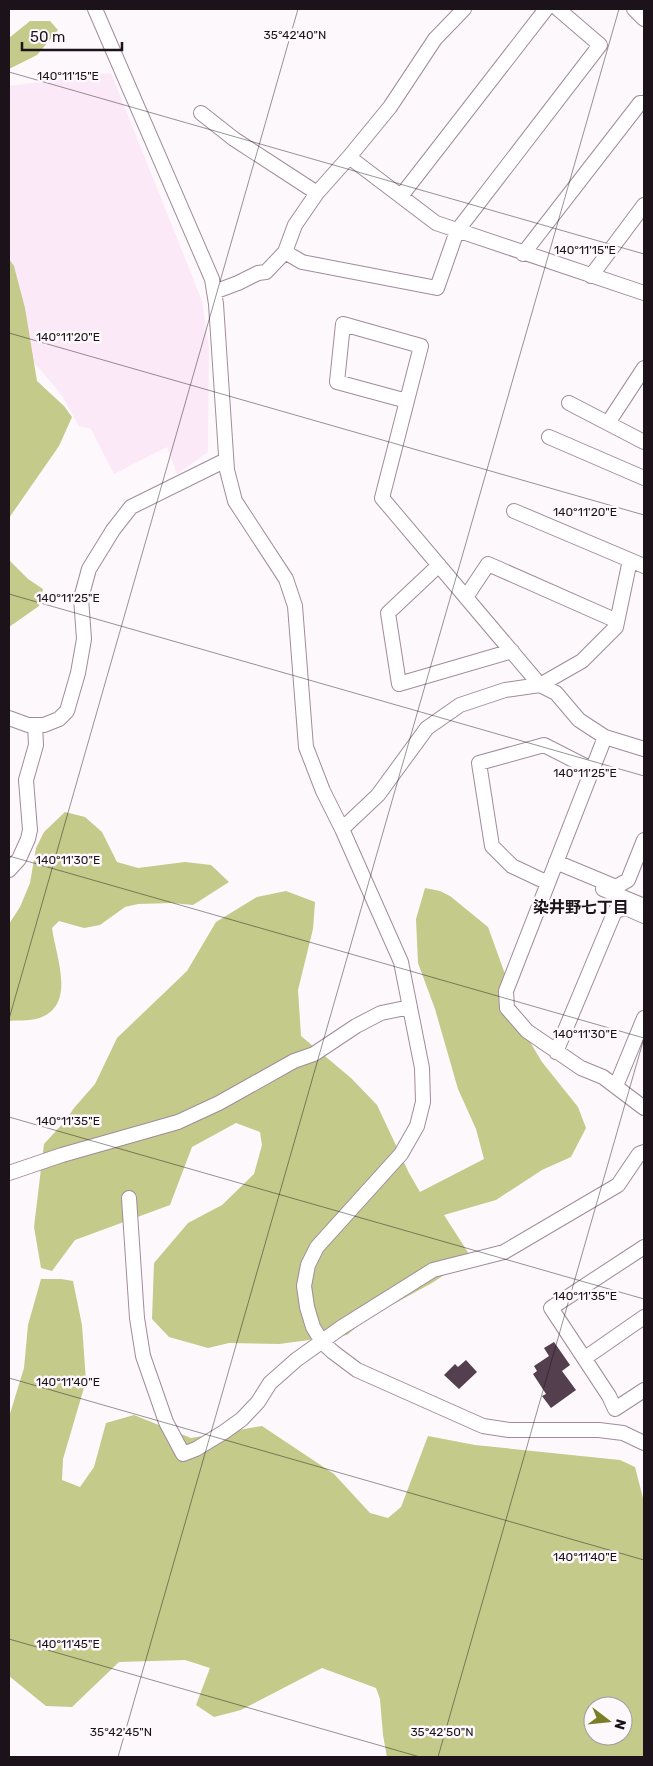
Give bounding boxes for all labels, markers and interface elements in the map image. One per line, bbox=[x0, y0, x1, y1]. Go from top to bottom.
scale bar bbox=[22, 20, 122, 52]
text: 50 m bbox=[30, 28, 65, 46]
text: 35°42'40"N bbox=[264, 28, 326, 42]
text: 140°11'15"E bbox=[37, 69, 99, 83]
text: 140°11'15"E bbox=[554, 243, 616, 257]
text: 140°11'20"E bbox=[36, 330, 100, 344]
text: 140°11'20"E bbox=[553, 505, 617, 519]
text: 140°11'25"E bbox=[36, 591, 100, 605]
text: 140°11'25"E bbox=[553, 766, 617, 780]
text: 140°11'30"E bbox=[36, 853, 100, 867]
district label: 染井野七丁目 bbox=[533, 898, 629, 917]
text: 140°11'30"E bbox=[553, 1027, 617, 1041]
text: 140°11'35"E bbox=[36, 1114, 100, 1128]
text: 140°11'35"E bbox=[553, 1289, 617, 1303]
text: 140°11'40"E bbox=[36, 1375, 100, 1389]
text: 140°11'40"E bbox=[553, 1550, 617, 1564]
text: 140°11'45"E bbox=[36, 1637, 100, 1651]
north arrow bbox=[583, 1696, 633, 1746]
text: N bbox=[610, 1717, 630, 1732]
text: 35°42'45"N bbox=[90, 1725, 152, 1739]
text: 35°42'50"N bbox=[410, 1725, 474, 1739]

